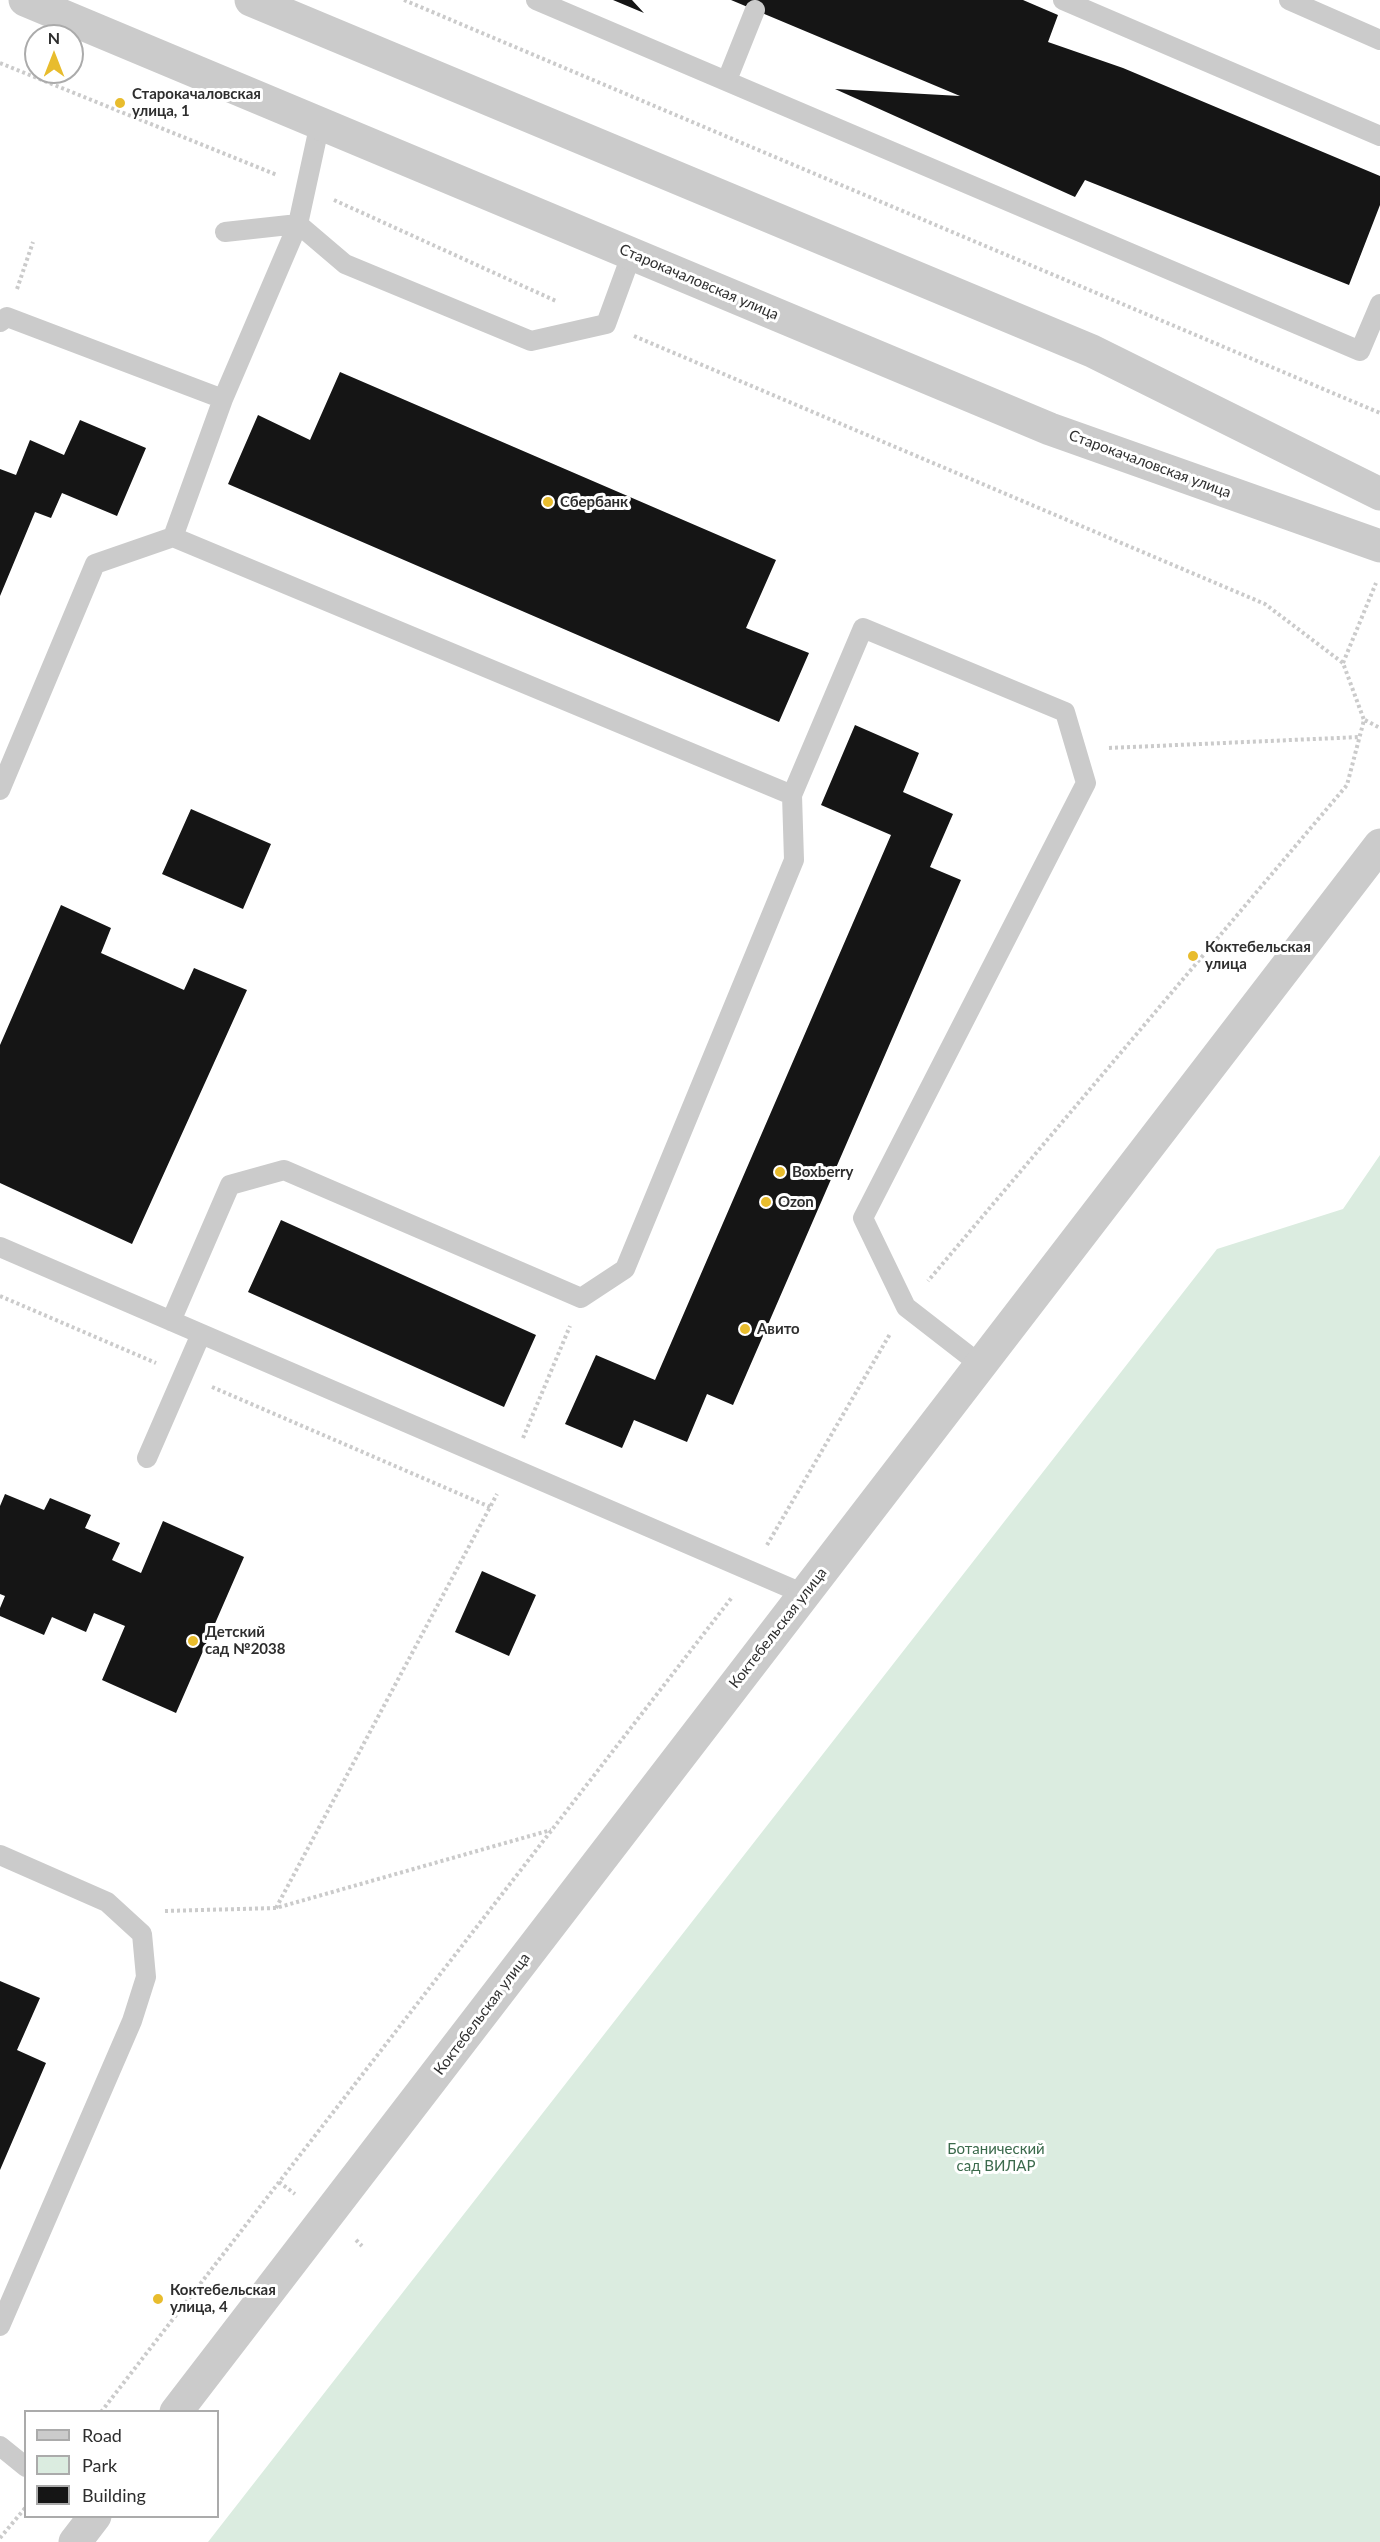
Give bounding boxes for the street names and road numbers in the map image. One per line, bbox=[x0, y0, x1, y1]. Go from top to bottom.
street label: Старокачаловская улица bbox=[617, 240, 781, 324]
street label: Старокачаловская улица bbox=[1066, 426, 1234, 502]
street label: Коктебельская улица bbox=[725, 1564, 831, 1692]
street label: Коктебельская улица bbox=[430, 1949, 534, 2079]

